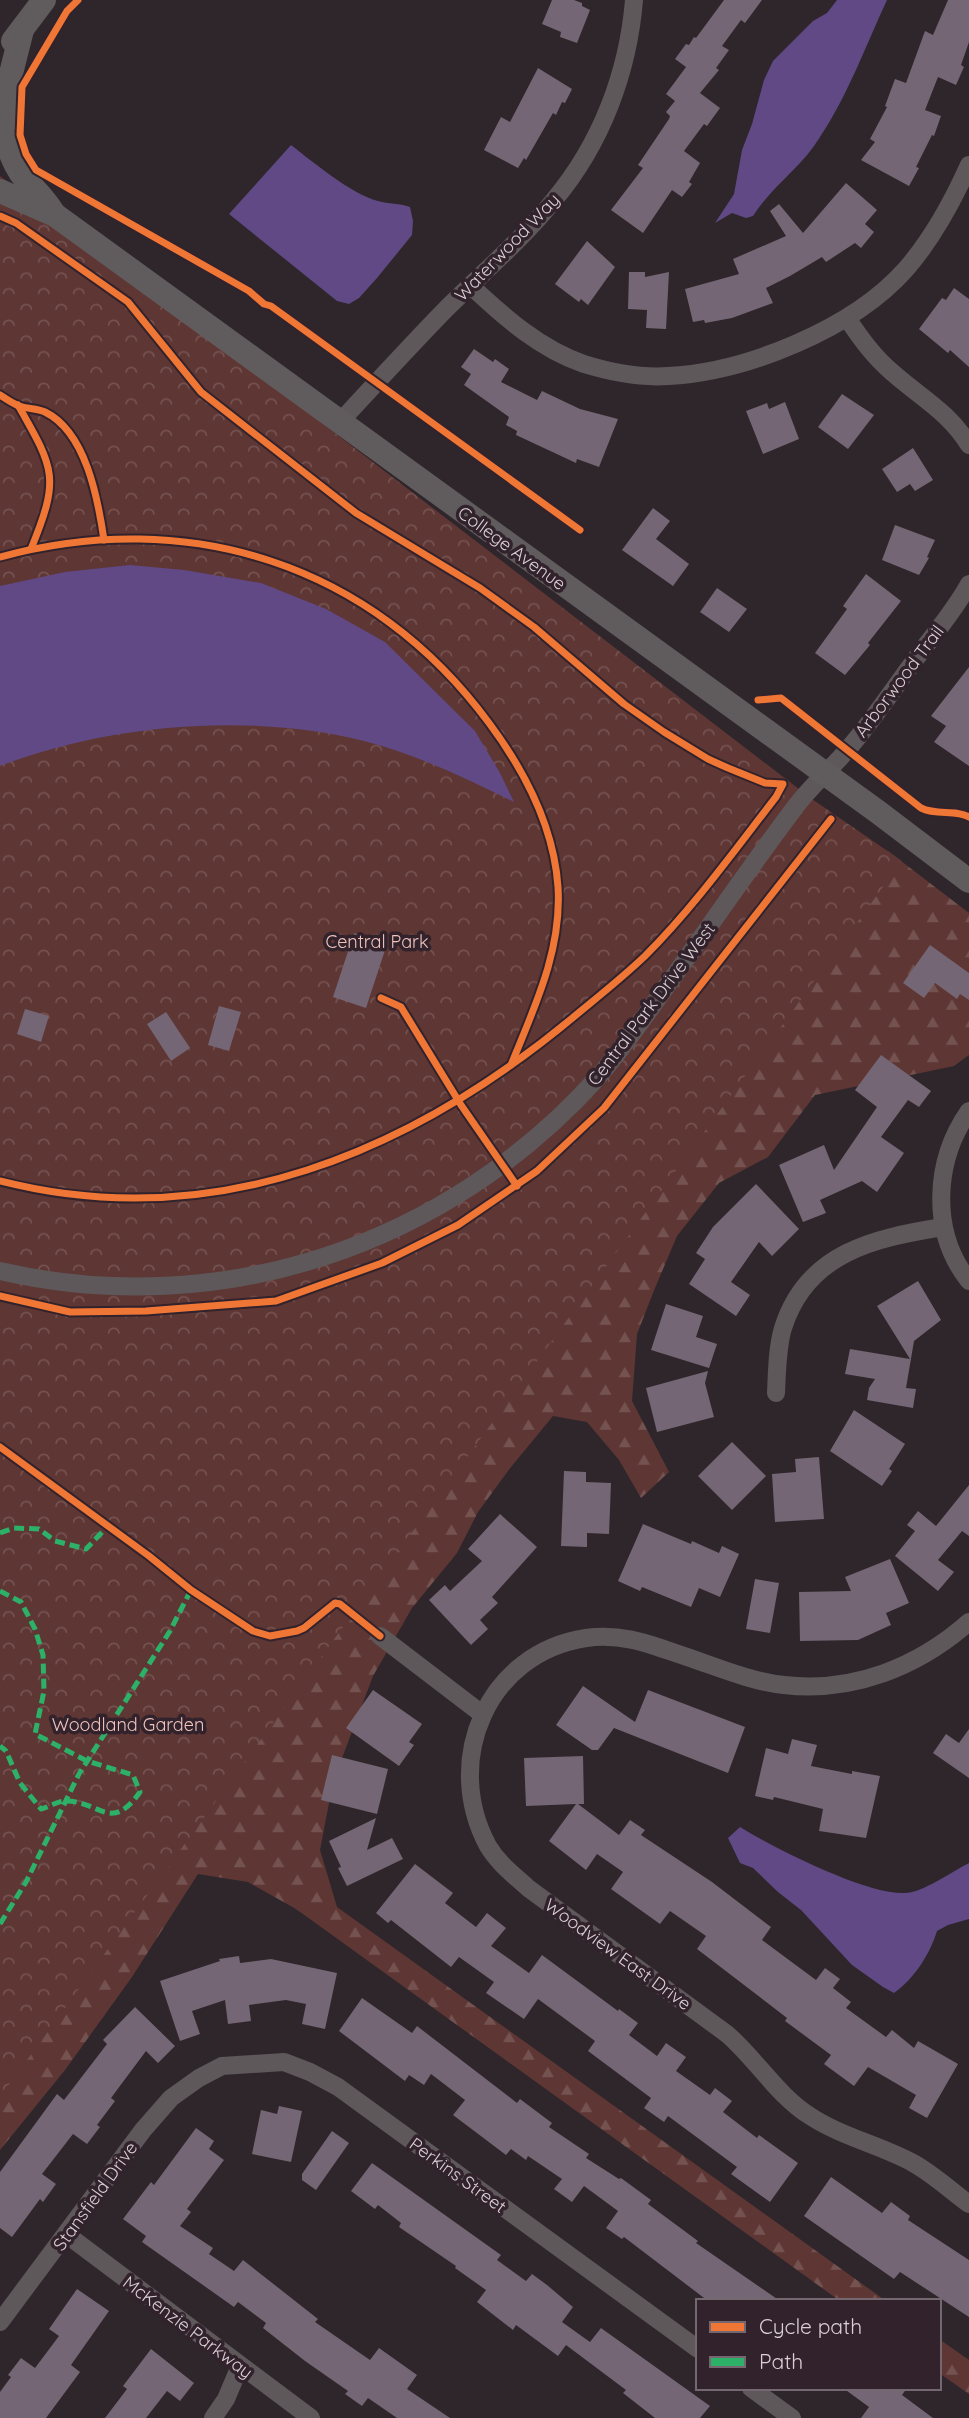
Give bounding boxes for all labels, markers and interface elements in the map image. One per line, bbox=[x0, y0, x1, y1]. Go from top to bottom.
street label: Waterwood Way bbox=[450, 188, 564, 306]
street label: College Avenue bbox=[453, 501, 571, 595]
street label: Arborwood Trail bbox=[849, 620, 949, 742]
street label: Central Park Drive West bbox=[582, 918, 720, 1090]
park label: Central Park bbox=[325, 930, 429, 953]
park label: Woodland Garden bbox=[52, 1713, 204, 1736]
street label: Woodview East Drive bbox=[540, 1893, 696, 2015]
street label: Perkins Street bbox=[405, 2132, 511, 2218]
street label: Stansfield Drive bbox=[48, 2137, 142, 2255]
street label: McKenzie Parkway bbox=[118, 2271, 258, 2383]
legend bbox=[696, 2299, 941, 2390]
text: Cycle path bbox=[759, 2313, 862, 2339]
text: Path bbox=[759, 2348, 803, 2374]

